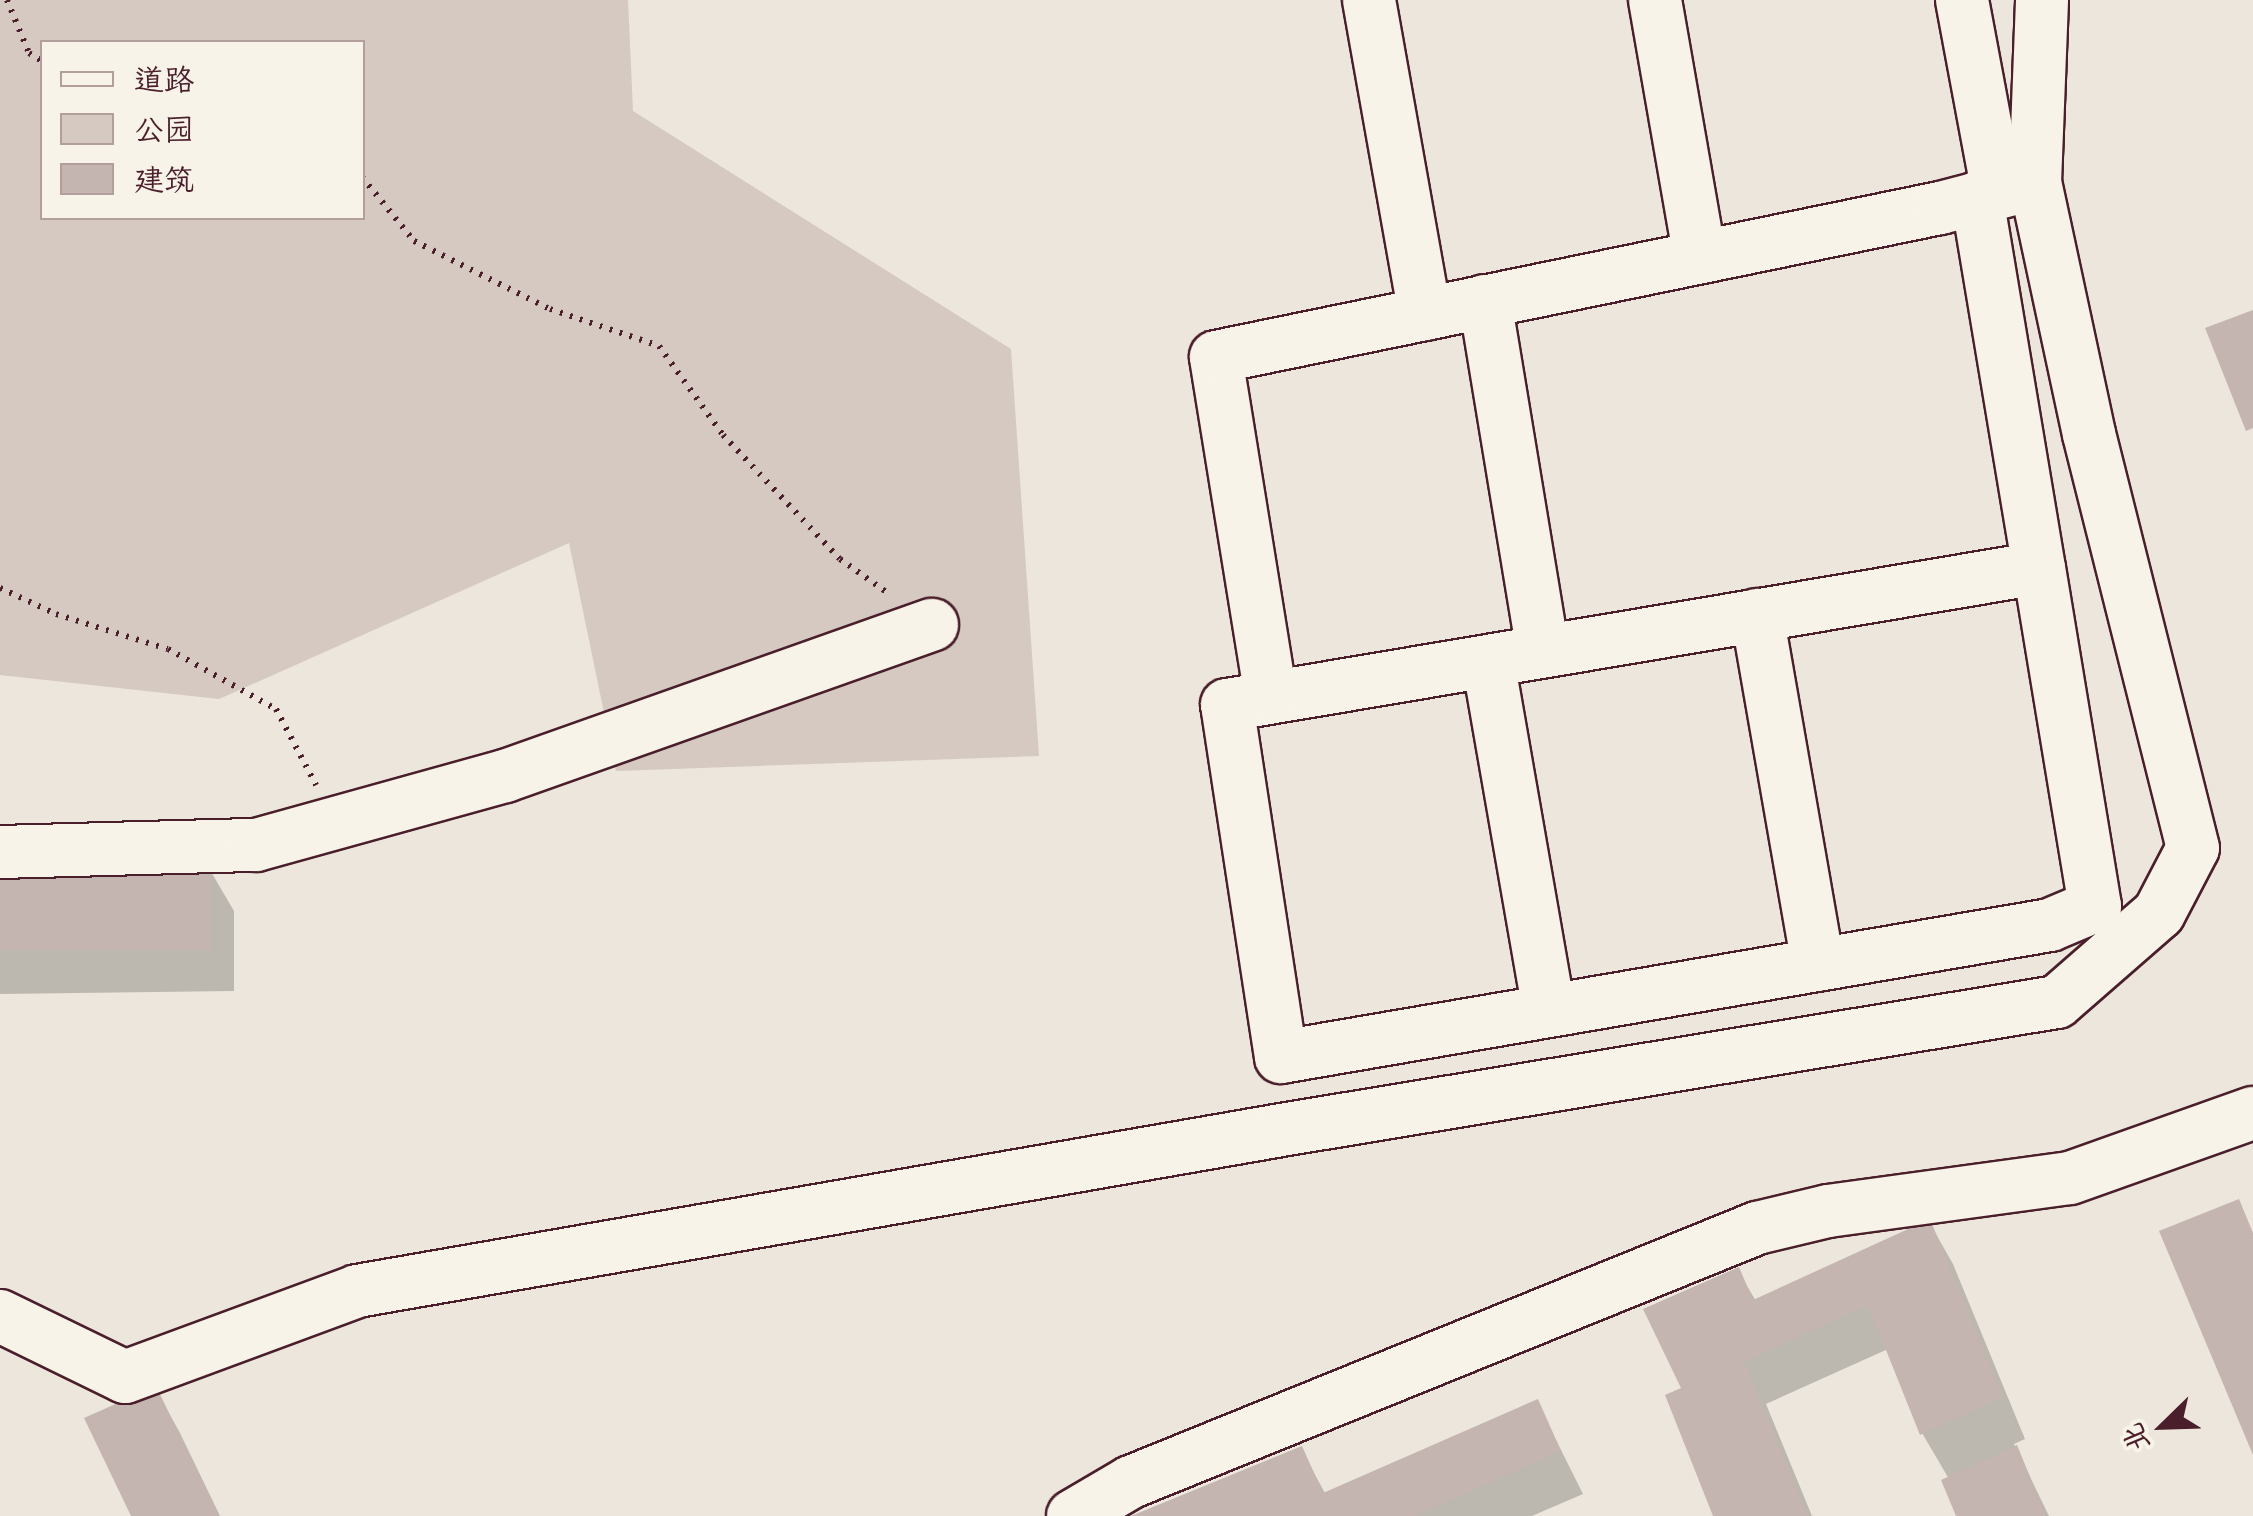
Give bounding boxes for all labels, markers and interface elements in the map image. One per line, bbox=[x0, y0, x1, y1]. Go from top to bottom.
legend bbox=[40, 40, 365, 220]
text: 道路 bbox=[134, 59, 194, 100]
text: 公园 bbox=[134, 109, 194, 150]
text: 建筑 bbox=[134, 159, 194, 200]
north arrow bbox=[2113, 1376, 2213, 1476]
text: 北 bbox=[2112, 1417, 2158, 1458]

